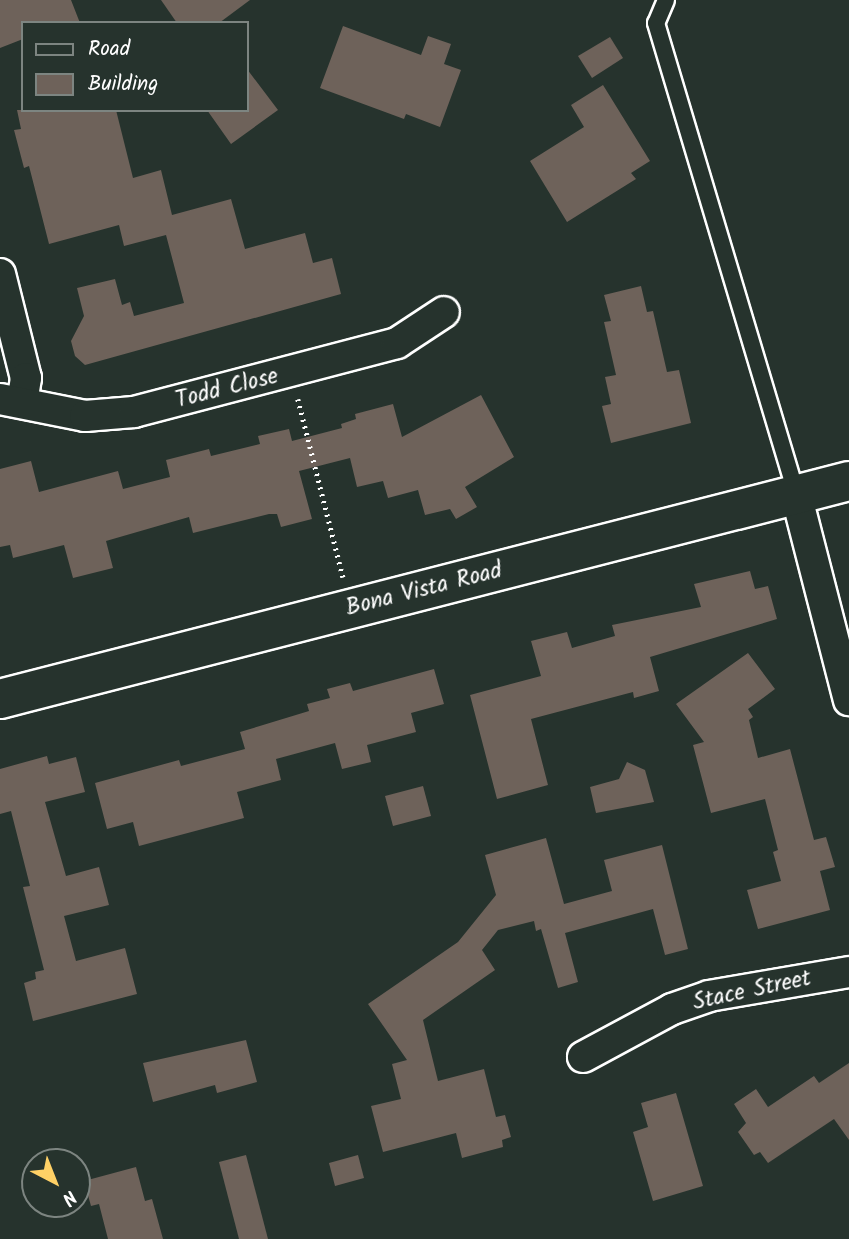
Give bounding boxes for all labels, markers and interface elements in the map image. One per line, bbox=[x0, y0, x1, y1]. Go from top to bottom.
legend bbox=[21, 21, 248, 112]
text: Road bbox=[88, 33, 130, 66]
text: Building bbox=[88, 68, 158, 101]
street label: Todd Close bbox=[173, 363, 281, 415]
street label: Bona Vista Road bbox=[343, 557, 505, 623]
street label: Stace Street bbox=[690, 965, 814, 1017]
north arrow bbox=[21, 1148, 91, 1218]
text: N bbox=[54, 1182, 83, 1212]

